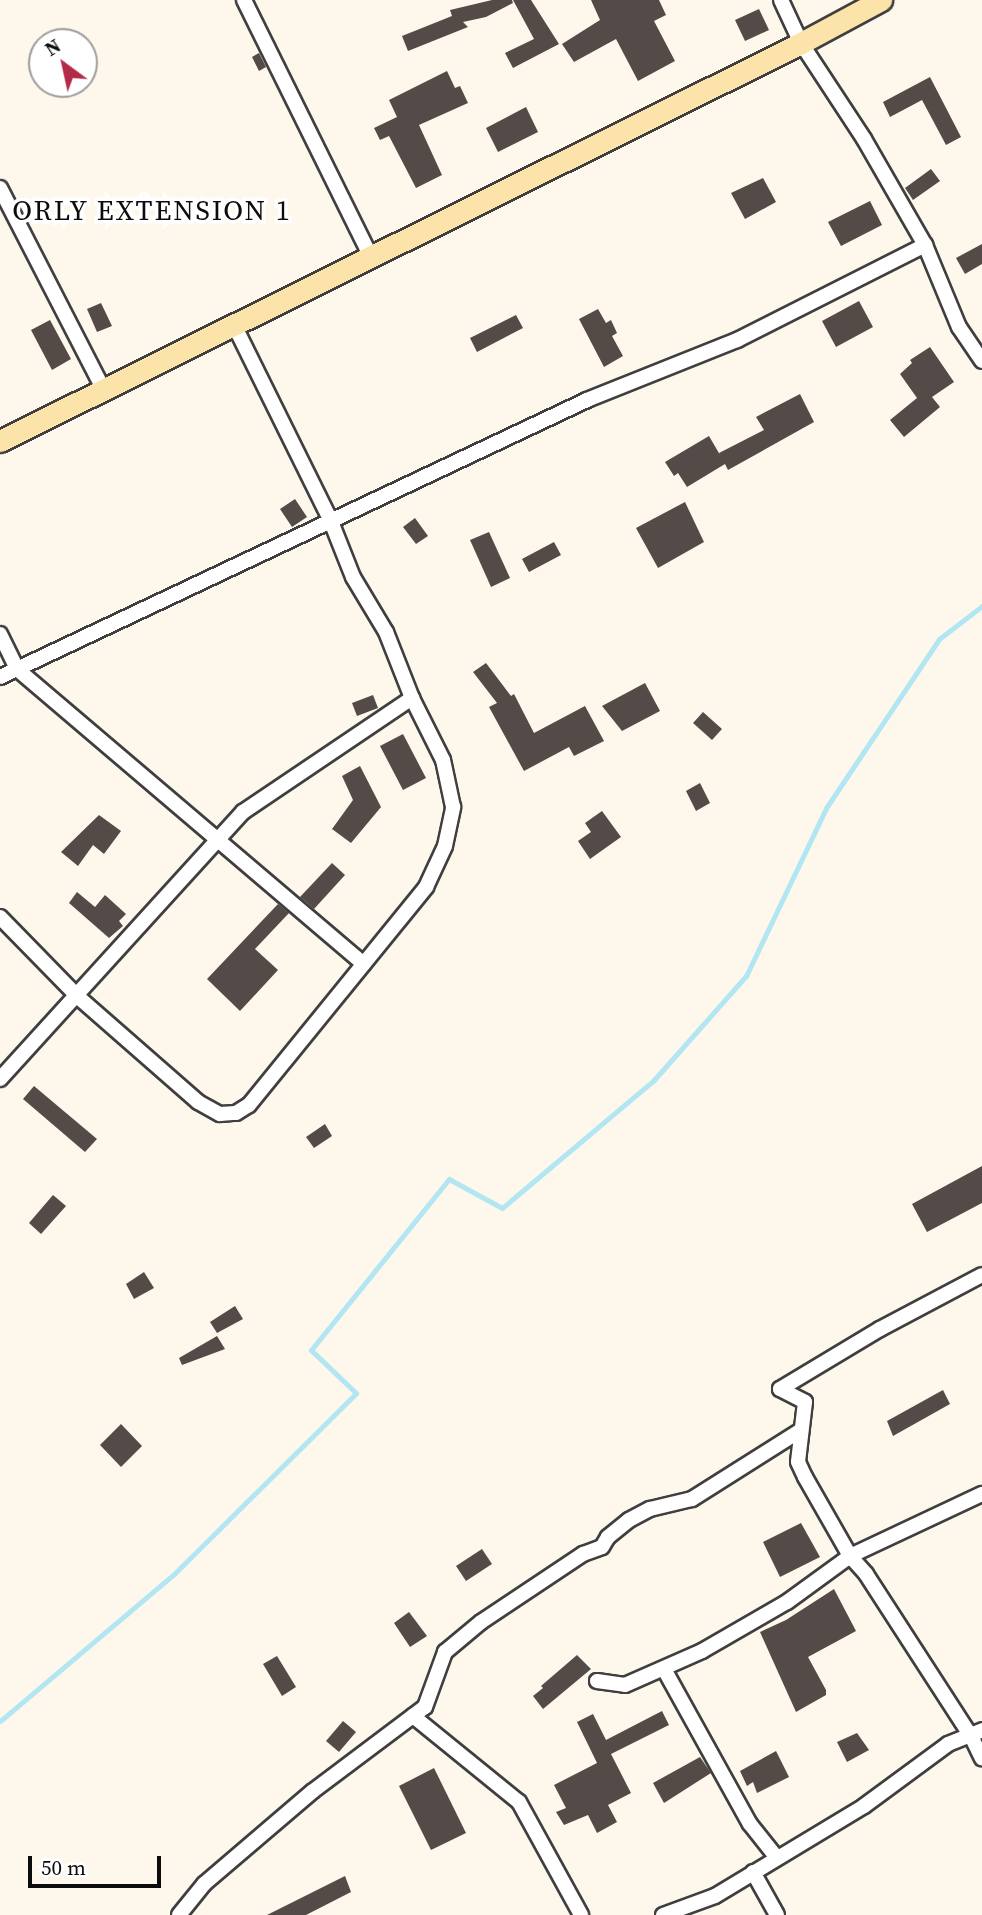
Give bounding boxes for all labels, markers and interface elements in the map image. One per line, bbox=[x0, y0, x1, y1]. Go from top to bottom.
north arrow bbox=[28, 28, 98, 98]
text: N bbox=[40, 32, 66, 62]
district label: ORLY EXTENSION 1 bbox=[14, 193, 290, 227]
scale bar bbox=[32, 1842, 164, 1886]
text: 50 m bbox=[41, 1853, 86, 1882]

